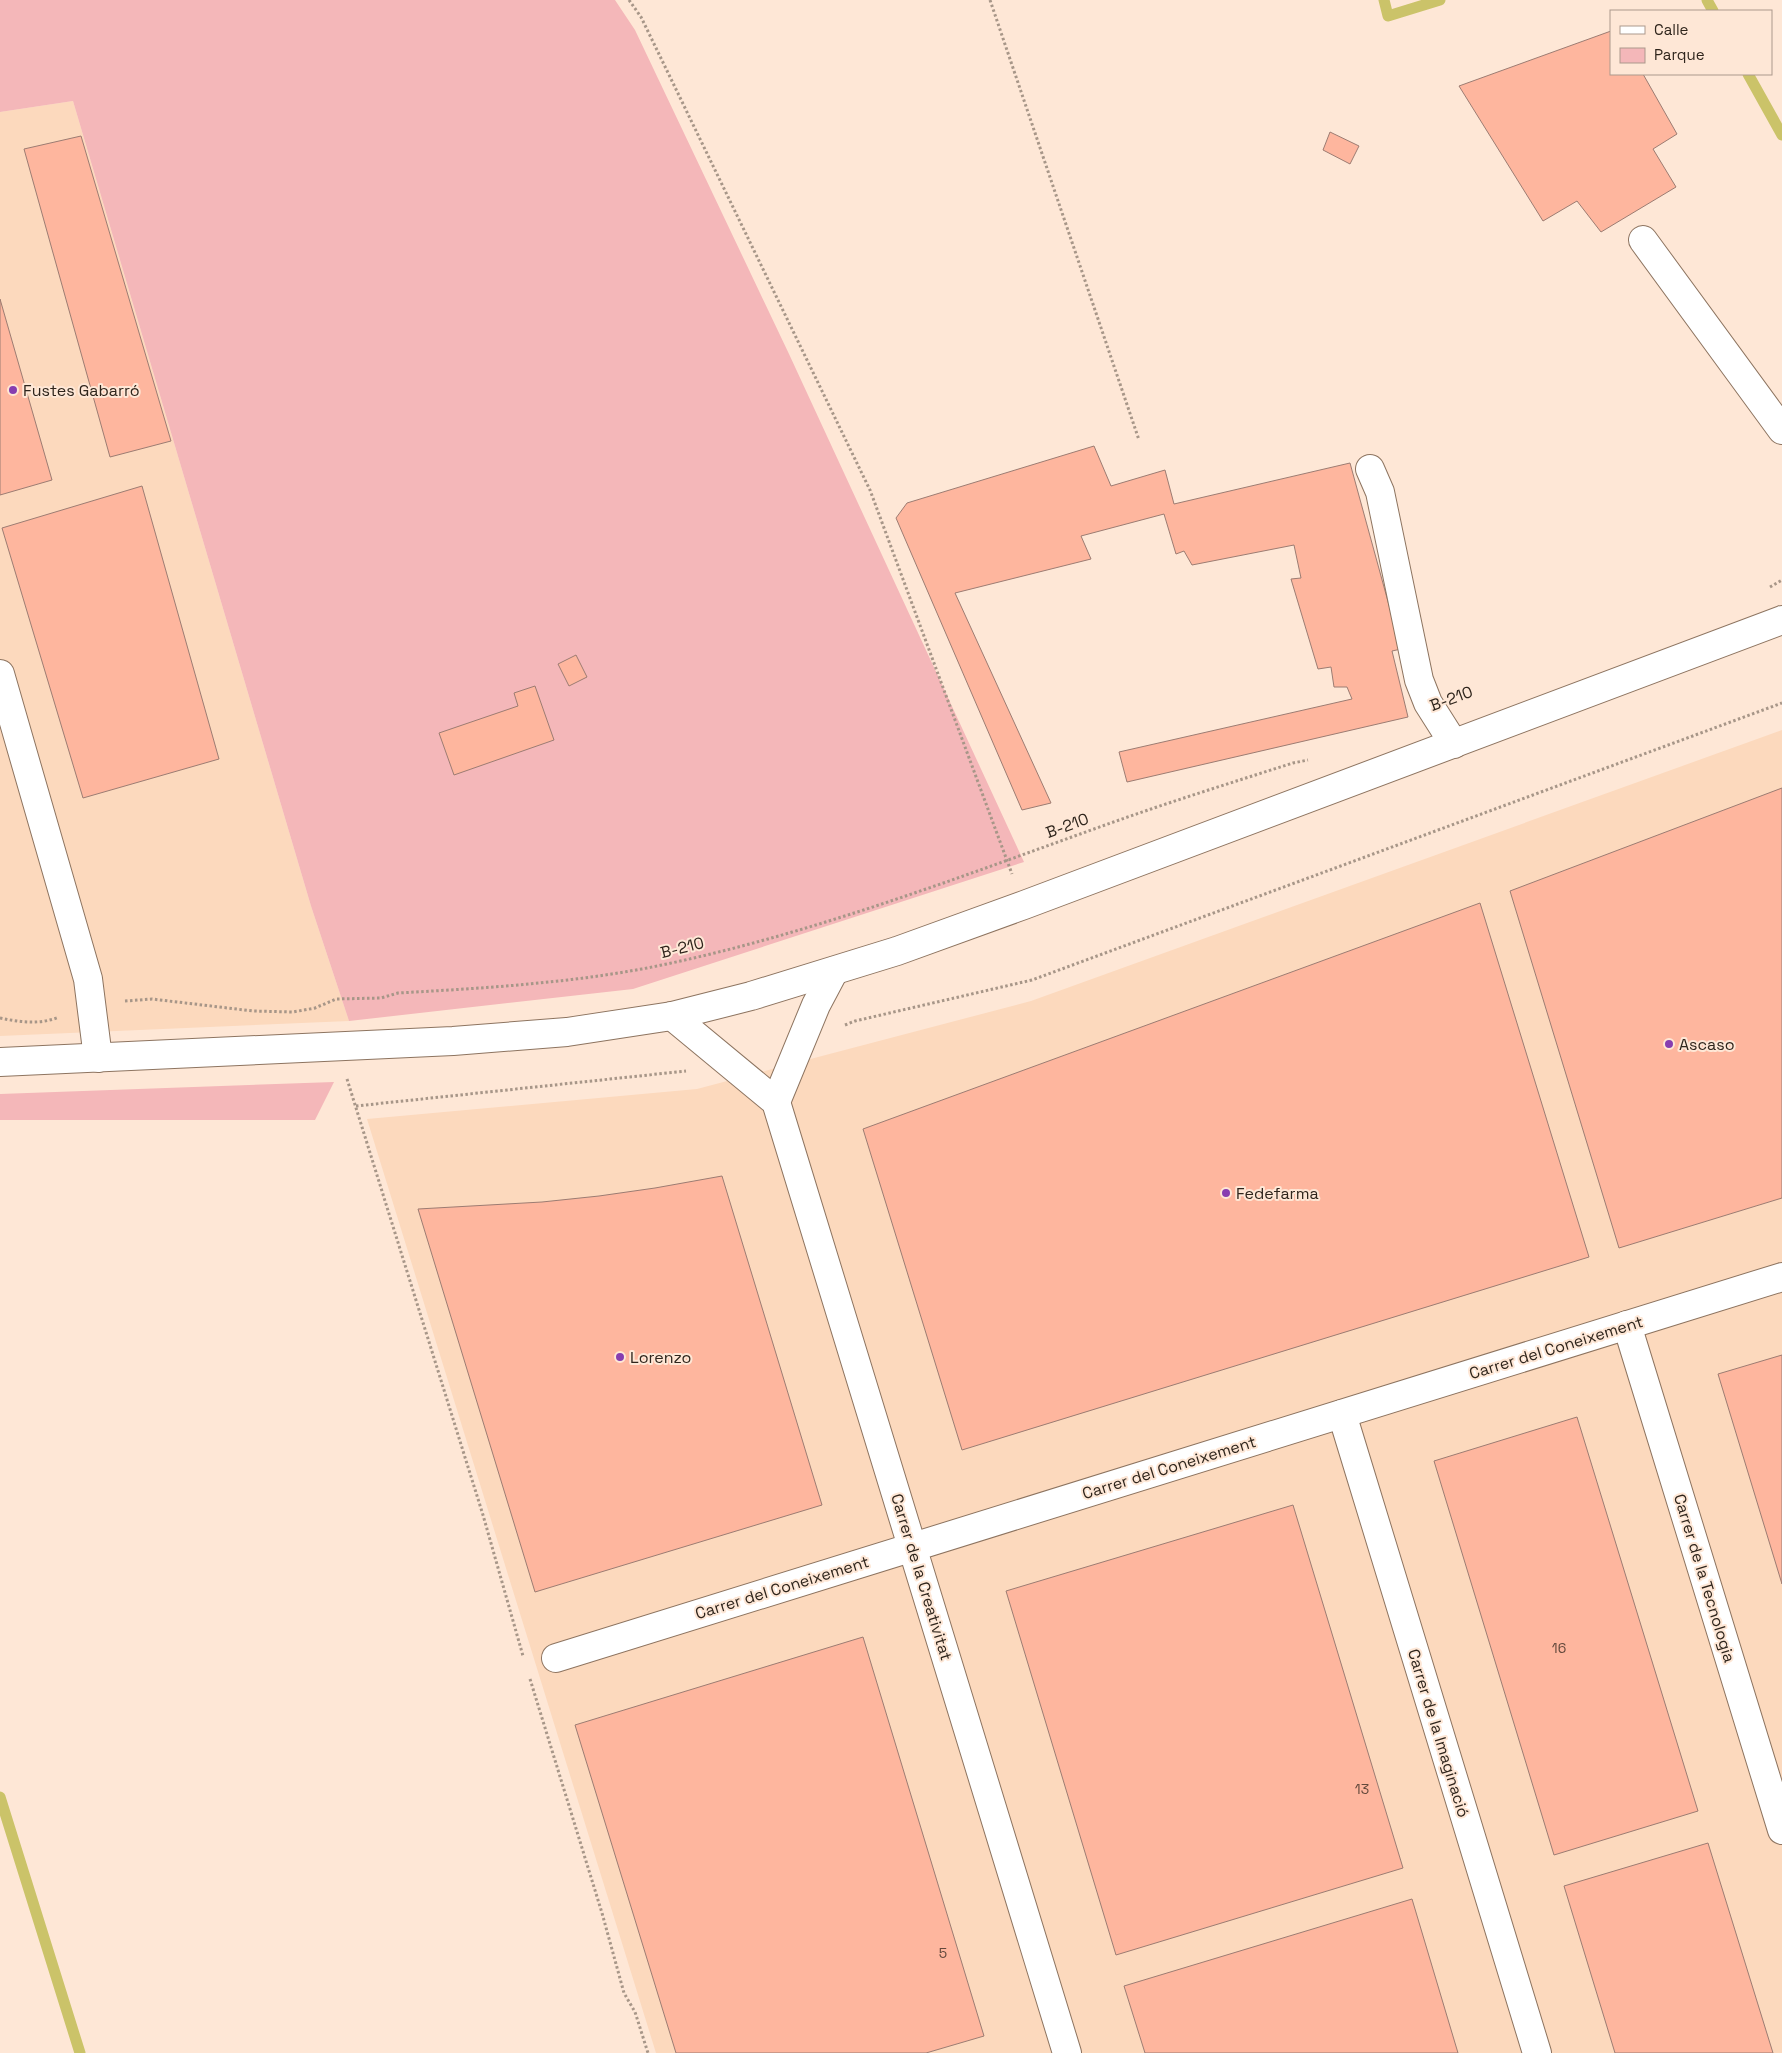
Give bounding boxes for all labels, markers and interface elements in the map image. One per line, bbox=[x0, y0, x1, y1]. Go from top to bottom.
legend bbox=[1610, 10, 1772, 75]
text: Calle bbox=[1654, 20, 1689, 39]
text: Parque bbox=[1654, 45, 1705, 64]
place label: Fustes Gabarró bbox=[23, 380, 140, 401]
marker: Fustes Gabarró bbox=[7, 384, 19, 396]
street label: B-210 bbox=[1427, 681, 1476, 716]
street label: B-210 bbox=[1043, 808, 1092, 843]
street label: B-210 bbox=[658, 932, 706, 963]
place label: Ascaso bbox=[1679, 1034, 1735, 1055]
marker: Ascaso bbox=[1663, 1038, 1675, 1050]
place label: Fedefarma bbox=[1236, 1183, 1319, 1204]
marker: Fedefarma bbox=[1220, 1187, 1232, 1199]
street label: Carrer del Coneixement bbox=[1467, 1311, 1646, 1384]
place label: Lorenzo bbox=[630, 1347, 692, 1368]
marker: Lorenzo bbox=[614, 1351, 626, 1363]
street label: Carrer del Coneixement bbox=[1080, 1431, 1259, 1504]
street label: Carrer de la Creativitat bbox=[886, 1491, 957, 1663]
street label: Carrer de la Tecnologia bbox=[1669, 1491, 1740, 1665]
street label: Carrer del Coneixement bbox=[693, 1551, 872, 1624]
house number: 16 bbox=[1552, 1639, 1566, 1657]
street label: Carrer de la Imaginació bbox=[1403, 1646, 1474, 1820]
house number: 13 bbox=[1355, 1780, 1369, 1798]
house number: 5 bbox=[939, 1944, 947, 1962]

